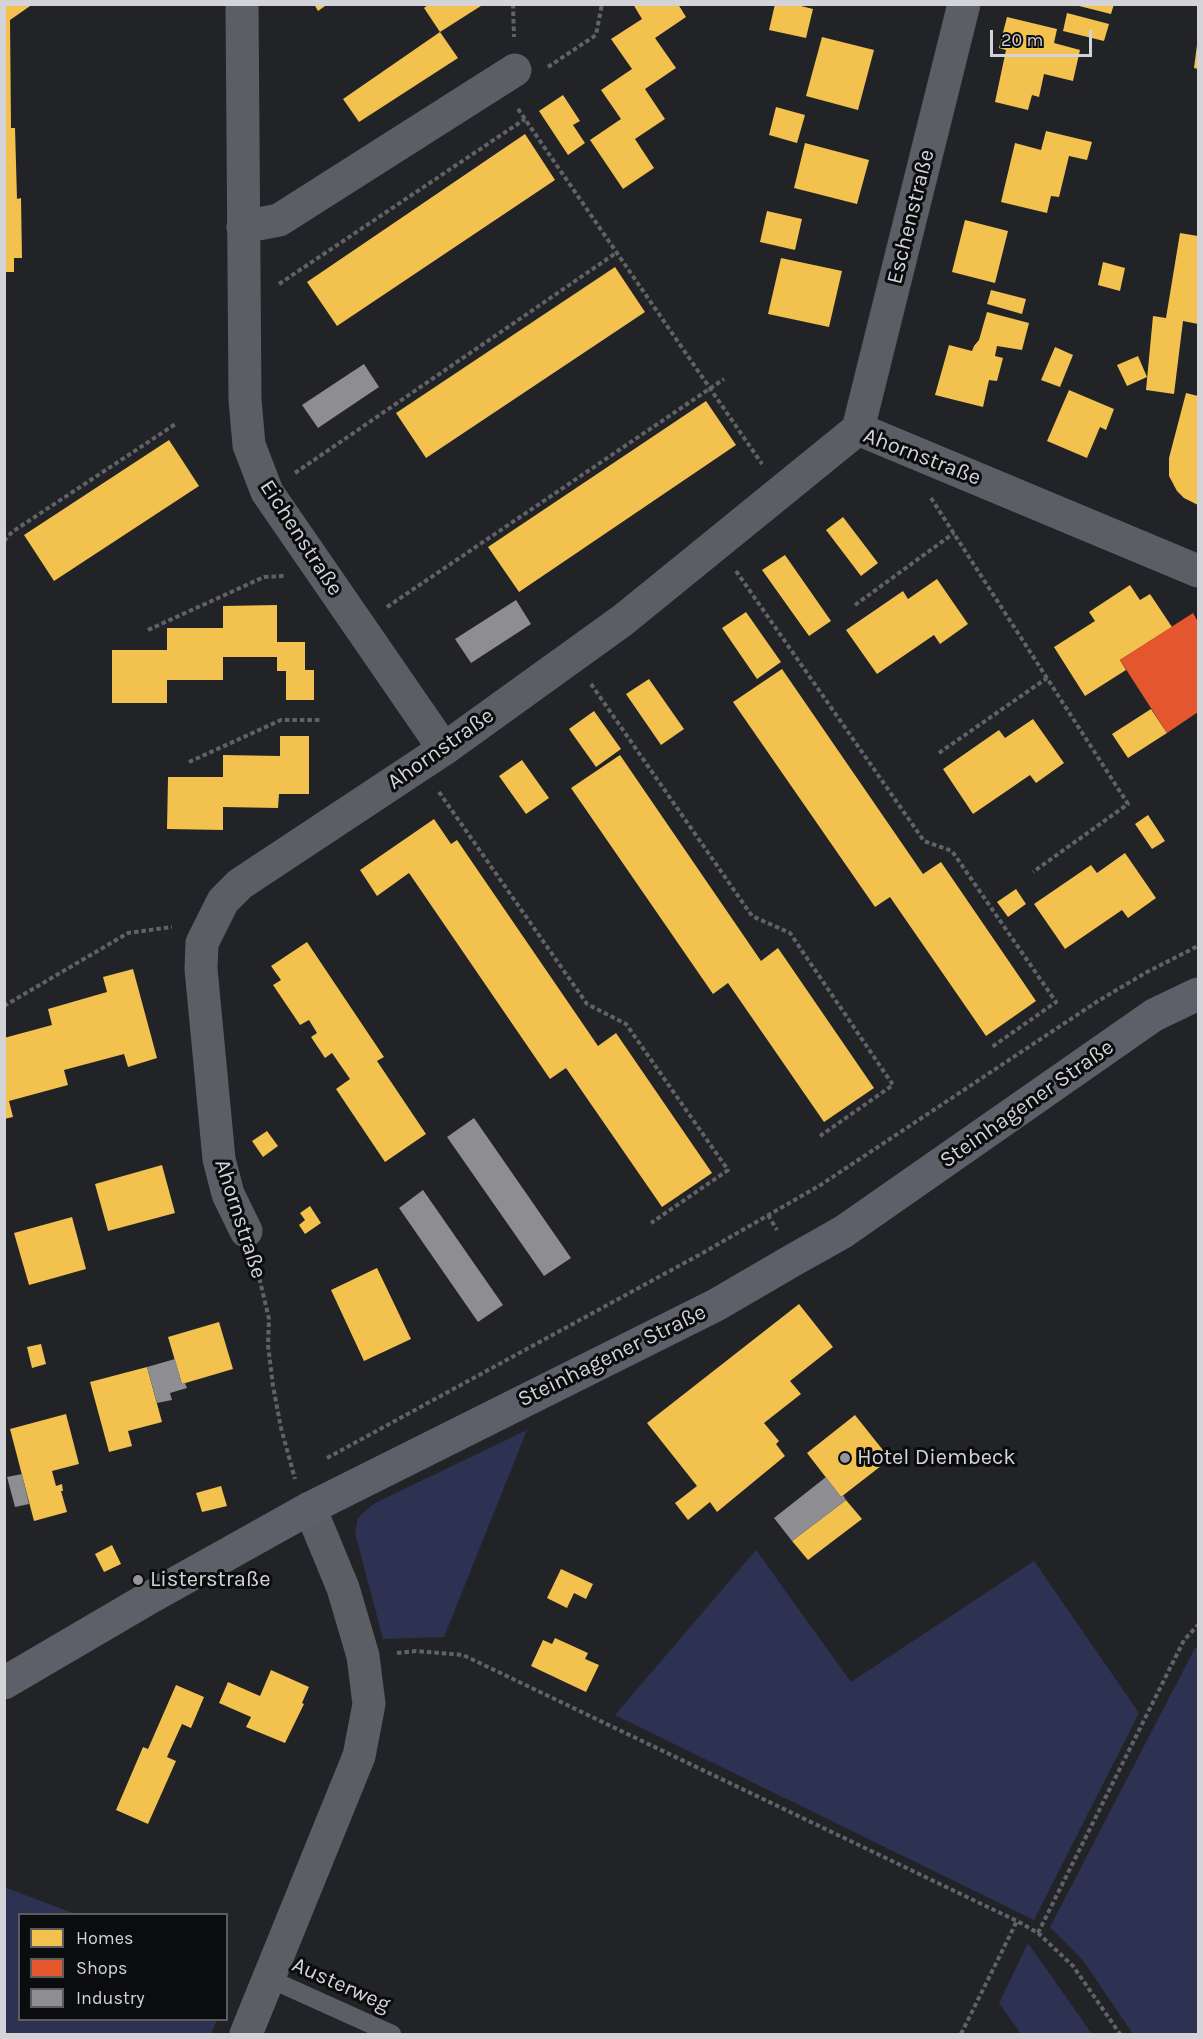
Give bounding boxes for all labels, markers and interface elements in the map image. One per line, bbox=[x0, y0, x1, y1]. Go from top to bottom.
scale bar bbox=[993, 18, 1095, 56]
text: 20 m bbox=[1001, 29, 1043, 51]
street label: Eschenstraße bbox=[882, 147, 940, 287]
street label: Ahornstraße bbox=[859, 422, 985, 492]
street label: Eichenstraße bbox=[254, 475, 348, 601]
street label: Ahornstraße bbox=[383, 703, 499, 795]
street label: Steinhagener Straße bbox=[935, 1034, 1119, 1174]
street label: Ahornstraße bbox=[208, 1156, 272, 1282]
street label: Steinhagener Straße bbox=[514, 1299, 710, 1413]
place label: Hotel Diembeck bbox=[857, 1445, 1016, 1471]
marker: Hotel Diembeck bbox=[838, 1451, 852, 1465]
place label: Listerstraße bbox=[150, 1567, 271, 1593]
marker: Listerstraße bbox=[131, 1573, 145, 1587]
legend bbox=[18, 1913, 228, 2021]
text: Homes bbox=[76, 1927, 133, 1949]
street label: Austerweg bbox=[288, 1952, 394, 2018]
text: Shops bbox=[76, 1957, 128, 1979]
text: Industry bbox=[76, 1987, 145, 2009]

